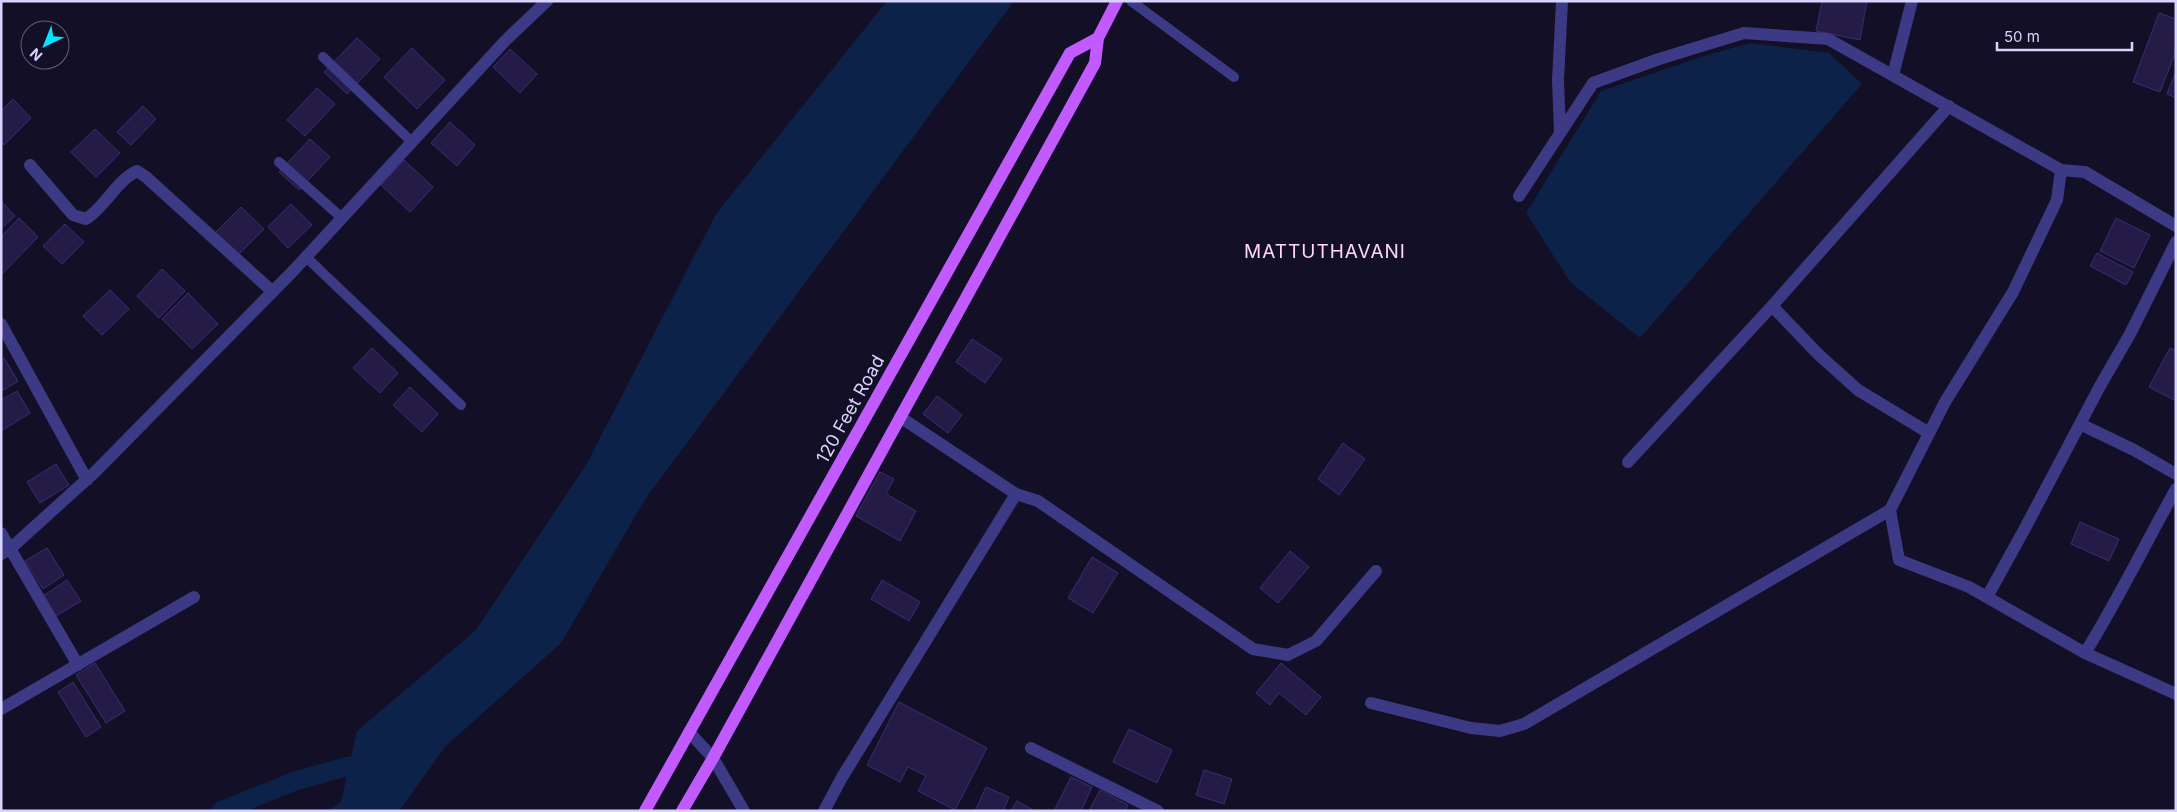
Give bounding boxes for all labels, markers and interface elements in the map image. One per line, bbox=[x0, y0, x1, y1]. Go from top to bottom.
north arrow bbox=[20, 20, 70, 70]
scale bar bbox=[1997, 20, 2132, 52]
text: 50 m bbox=[2004, 27, 2040, 46]
text: N bbox=[26, 45, 45, 65]
district label: MATTUTHAVANI bbox=[1244, 240, 1406, 263]
street label: 120 Feet Road bbox=[812, 351, 888, 467]

